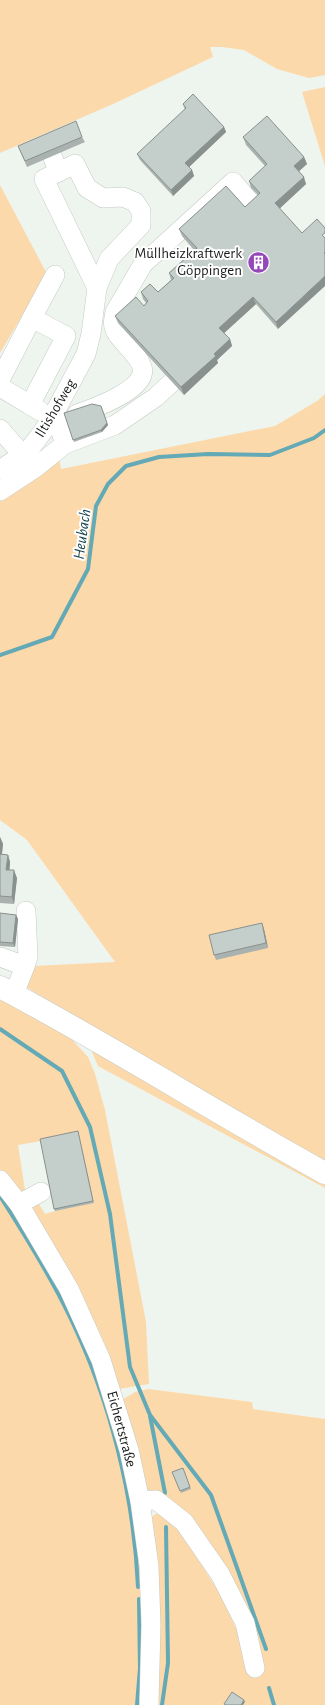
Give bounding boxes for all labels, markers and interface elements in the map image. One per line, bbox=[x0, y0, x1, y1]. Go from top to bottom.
place label: Müllheizkraftwerk Göppingen bbox=[135, 246, 242, 278]
building icon: Müllheizkraftwerk Göppingen bbox=[245, 249, 271, 275]
street label: Iltishofweg bbox=[32, 376, 79, 440]
water label: Heubach bbox=[71, 508, 93, 560]
street label: Eichertstraße bbox=[104, 1389, 139, 1469]

